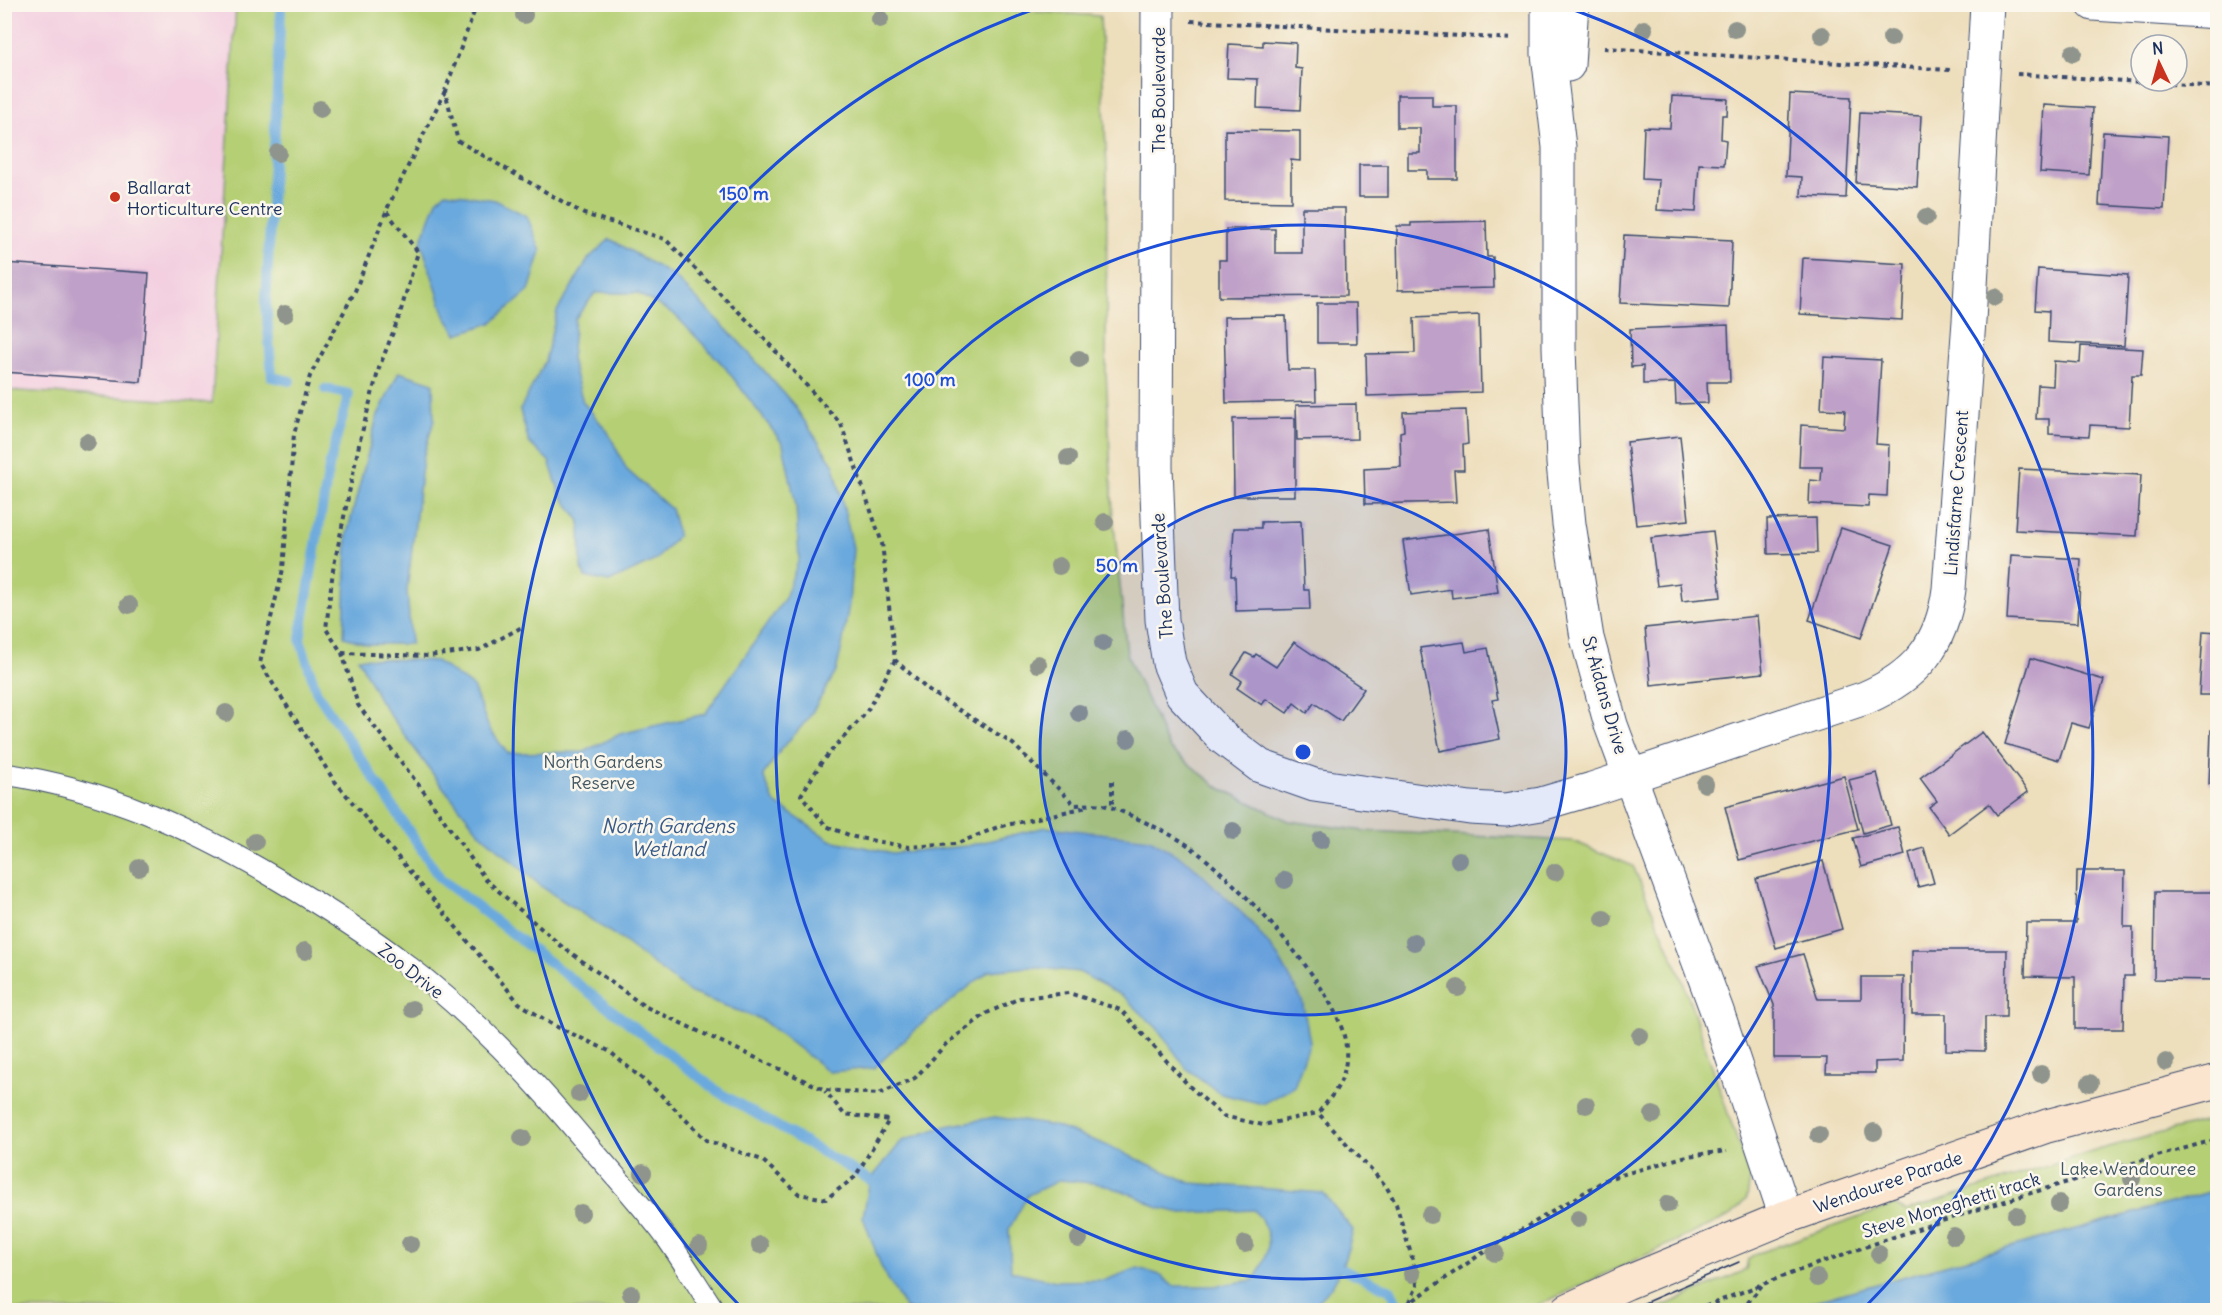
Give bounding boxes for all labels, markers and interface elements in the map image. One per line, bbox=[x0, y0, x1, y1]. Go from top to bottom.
street label: The Boulevarde bbox=[1147, 27, 1170, 153]
north arrow bbox=[2129, 33, 2189, 93]
text: N bbox=[2151, 38, 2164, 59]
place label: Ballarat Horticulture Centre bbox=[127, 176, 282, 220]
text: 150 m bbox=[719, 182, 769, 205]
marker: Ballarat Horticulture Centre bbox=[108, 190, 122, 204]
text: 100 m bbox=[905, 368, 956, 391]
street label: Lindisfarne Crescent bbox=[1939, 409, 1973, 577]
street label: The Boulevarde bbox=[1146, 512, 1178, 640]
text: 50 m bbox=[1096, 554, 1138, 577]
street label: St Aidans Drive bbox=[1577, 633, 1633, 757]
centre of rings bbox=[1293, 742, 1313, 762]
park label: North Gardens Reserve bbox=[543, 750, 663, 794]
water label: North Gardens Wetland bbox=[602, 813, 736, 861]
street label: Zoo Drive bbox=[374, 938, 448, 1004]
street label: Wendouree Parade bbox=[1811, 1146, 1965, 1218]
park label: Lake Wendouree Gardens bbox=[2060, 1157, 2196, 1201]
street label: Steve Moneghetti track bbox=[1859, 1167, 2043, 1243]

